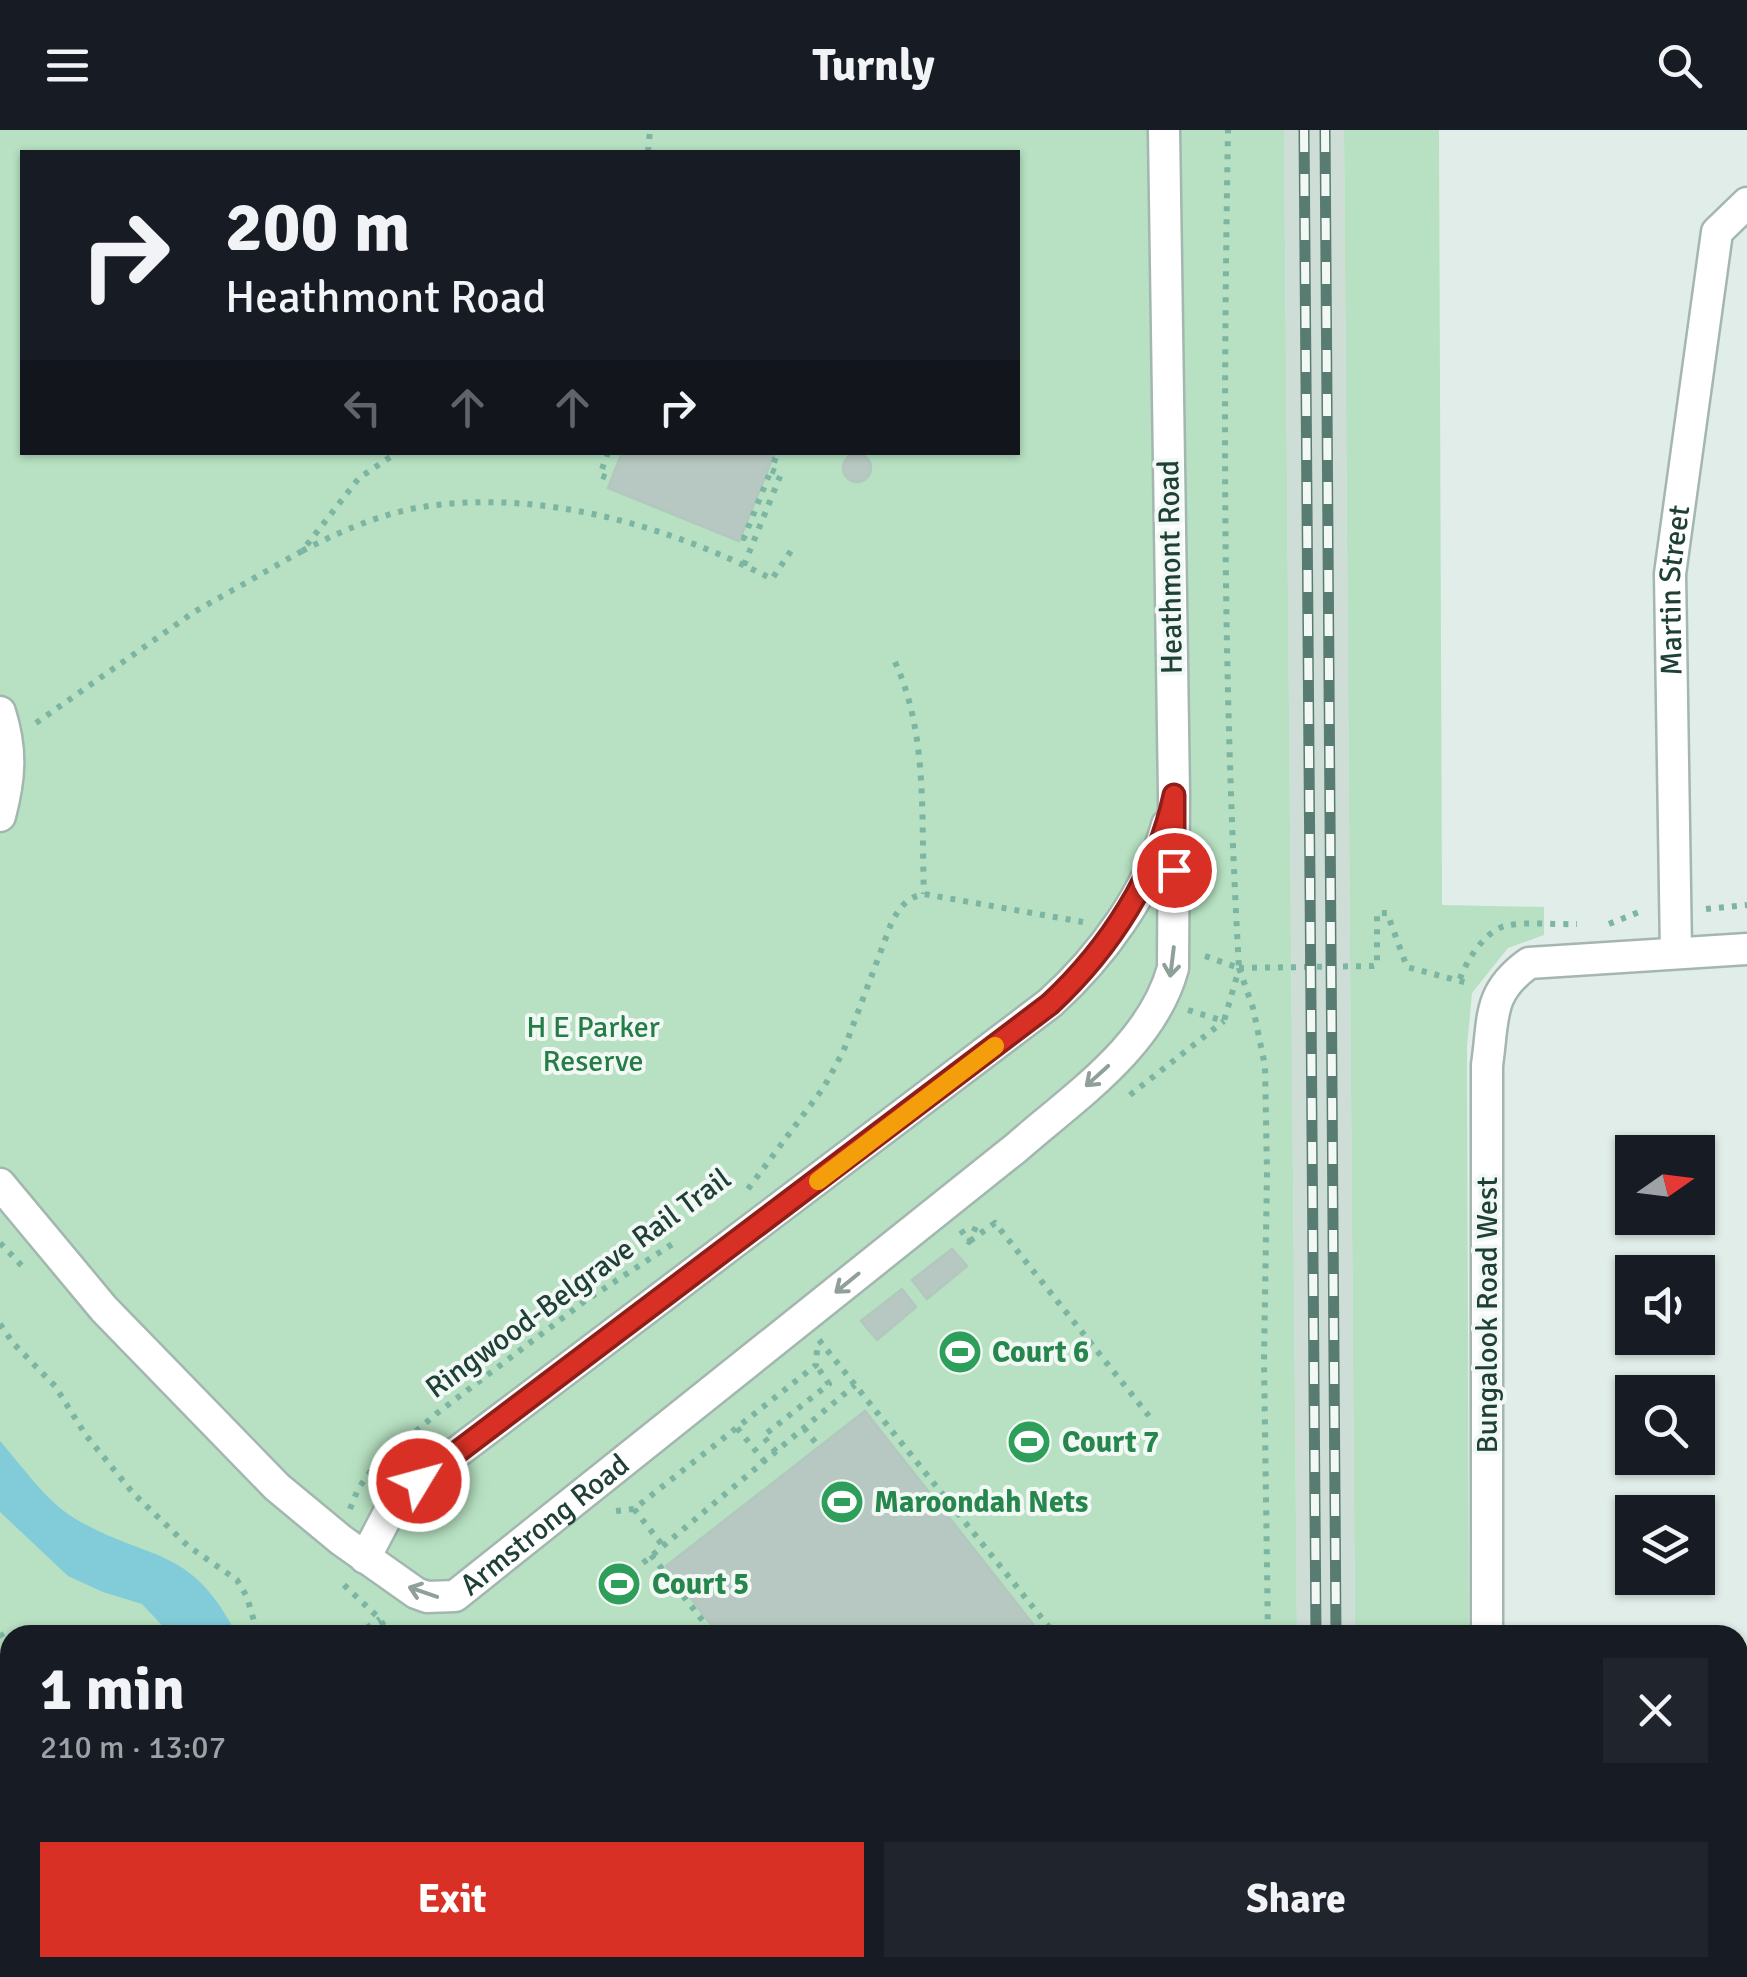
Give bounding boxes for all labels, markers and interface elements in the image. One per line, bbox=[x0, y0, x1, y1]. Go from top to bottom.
icon: menu bbox=[40, 38, 95, 93]
text: Turnly bbox=[812, 38, 935, 93]
icon: search bbox=[1652, 38, 1707, 93]
text: 200 m bbox=[225, 184, 410, 270]
icon: right bbox=[60, 190, 190, 320]
text: Heathmont Road bbox=[225, 270, 546, 325]
icon: left bbox=[335, 380, 390, 435]
icon: ahead bbox=[440, 380, 495, 435]
icon: ahead bbox=[545, 380, 600, 435]
icon: right bbox=[650, 380, 705, 435]
street label: Heathmont Road bbox=[1150, 460, 1191, 674]
street label: Martin Street bbox=[1652, 503, 1698, 676]
pin bbox=[1132, 828, 1217, 913]
icon: arrive bbox=[1147, 843, 1202, 898]
one-way arrow bbox=[1163, 945, 1181, 978]
park label: H E Parker Reserve bbox=[526, 1009, 660, 1080]
one-way arrow bbox=[1085, 1064, 1110, 1087]
north arrow bbox=[1615, 1135, 1715, 1235]
map controls bbox=[1615, 1135, 1715, 1595]
street label: Ringwood-Belgrave Rail Trail bbox=[418, 1160, 738, 1407]
street label: Bungalook Road West bbox=[1469, 1176, 1506, 1454]
button: sound bbox=[1615, 1255, 1715, 1355]
one-way arrow bbox=[834, 1272, 860, 1294]
sports icon: Court 6 bbox=[937, 1329, 983, 1375]
place label: Court 6 bbox=[992, 1334, 1089, 1371]
button: search bbox=[1615, 1375, 1715, 1475]
sports icon: Court 7 bbox=[1006, 1419, 1052, 1465]
place label: Court 7 bbox=[1062, 1424, 1159, 1461]
position arrow bbox=[367, 1429, 471, 1533]
street label: Armstrong Road bbox=[453, 1446, 637, 1604]
sports icon: Maroondah Nets bbox=[819, 1479, 865, 1525]
place label: Maroondah Nets bbox=[874, 1484, 1088, 1521]
button: layers bbox=[1615, 1495, 1715, 1595]
sports icon: Court 5 bbox=[596, 1561, 642, 1607]
place label: Court 5 bbox=[652, 1566, 749, 1603]
one-way arrow bbox=[408, 1582, 439, 1600]
text: 1 min bbox=[40, 1653, 185, 1727]
button: close bbox=[1603, 1658, 1708, 1763]
text: 210 m · 13:07 bbox=[40, 1728, 226, 1767]
button: Exit bbox=[40, 1842, 864, 1957]
button: Share bbox=[884, 1842, 1708, 1957]

